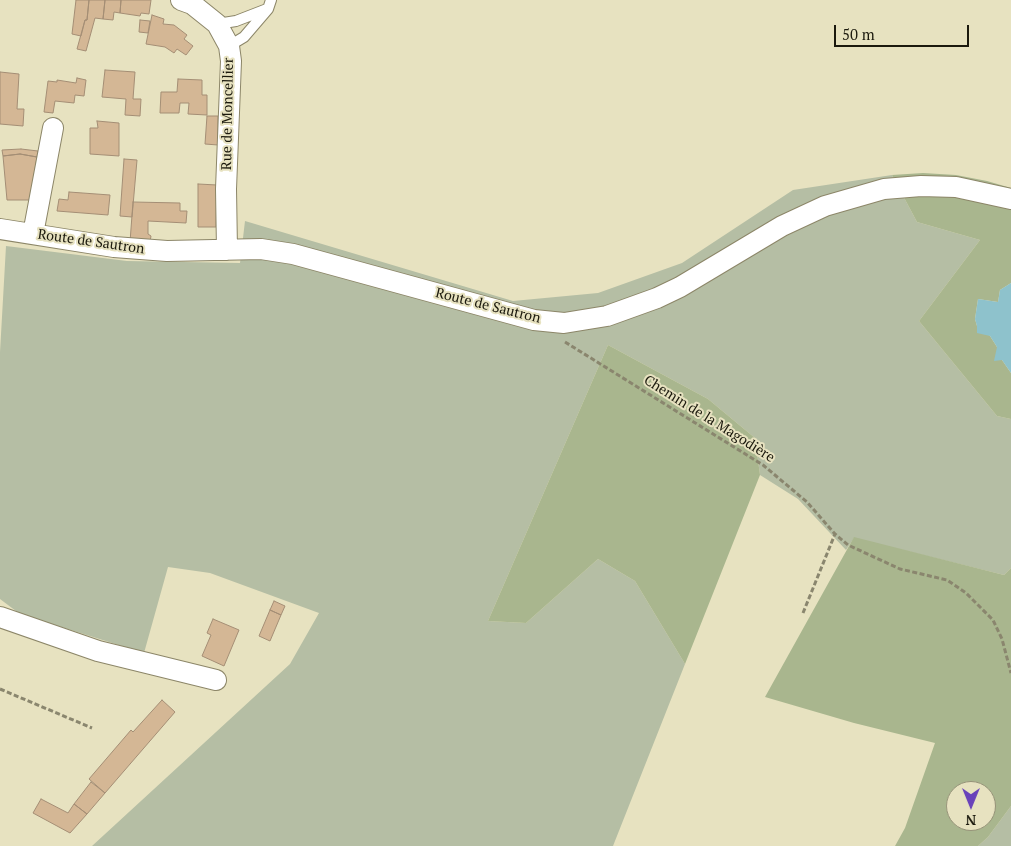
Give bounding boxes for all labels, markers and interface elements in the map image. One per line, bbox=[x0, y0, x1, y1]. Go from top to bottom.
scale bar bbox=[836, 15, 971, 47]
text: 50 m bbox=[842, 24, 875, 44]
street label: Rue de Moncellier bbox=[219, 58, 237, 170]
street label: Route de Sautron bbox=[37, 226, 145, 258]
street label: Route de Sautron bbox=[434, 285, 542, 327]
street label: Chemin de la Magodière bbox=[641, 372, 777, 466]
north arrow bbox=[946, 781, 996, 831]
text: N bbox=[966, 811, 976, 830]

